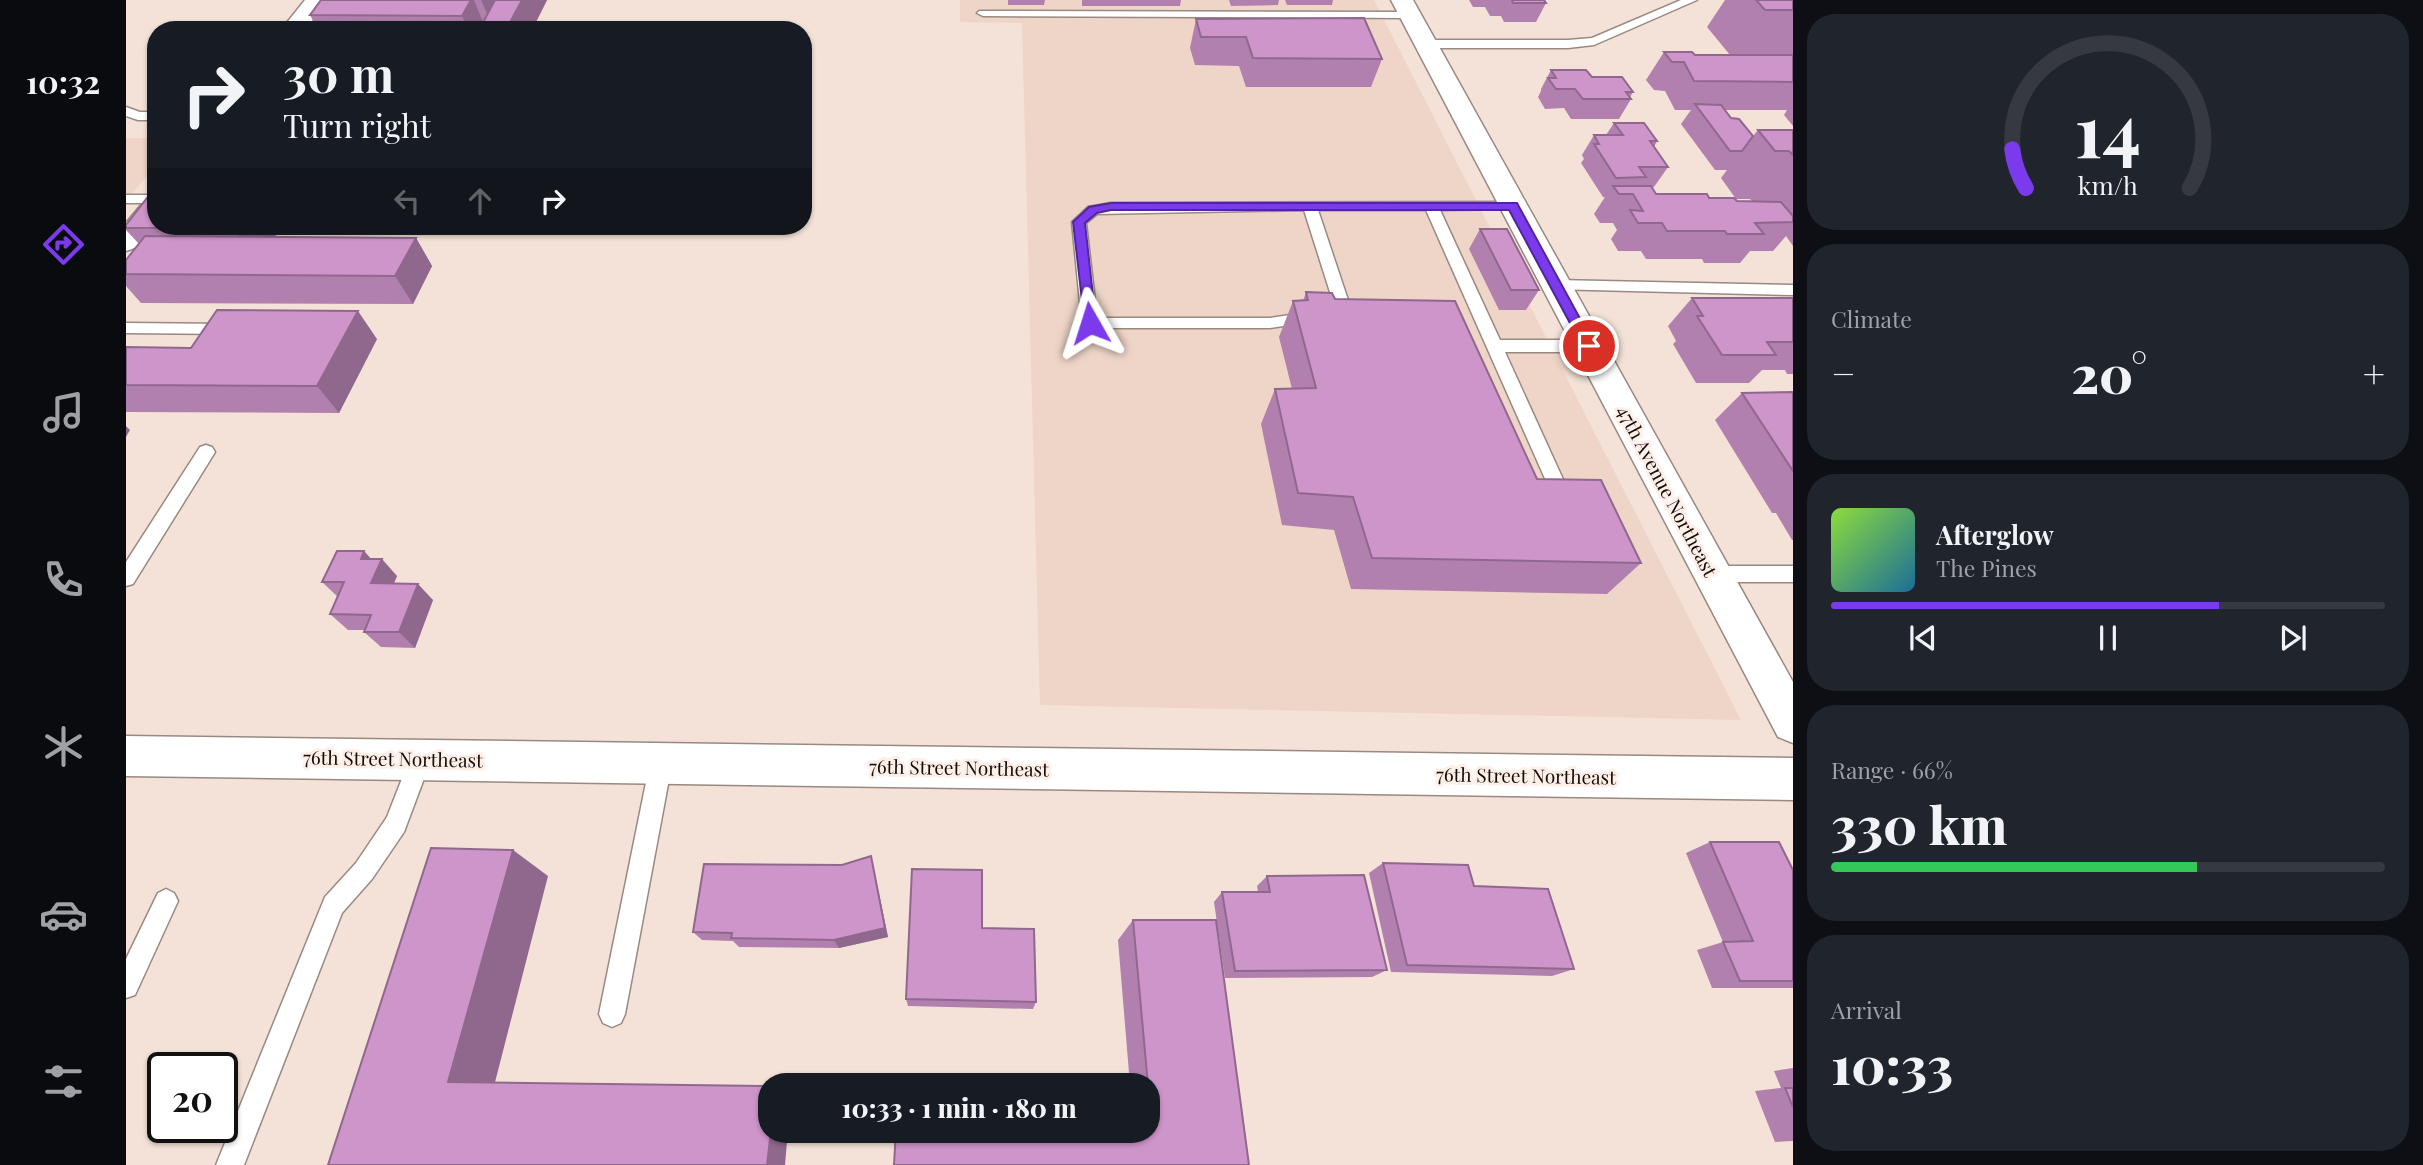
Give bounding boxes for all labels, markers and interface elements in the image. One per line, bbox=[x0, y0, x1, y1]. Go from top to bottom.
text: 30 m bbox=[283, 40, 394, 105]
icon: right bbox=[168, 49, 259, 140]
text: 10:32 bbox=[26, 59, 100, 102]
text: 14 bbox=[2075, 79, 2141, 176]
text: Turn right bbox=[283, 103, 431, 146]
text: km/h bbox=[2078, 168, 2138, 201]
icon: left bbox=[388, 182, 426, 220]
icon: ahead bbox=[461, 182, 499, 220]
icon: right bbox=[534, 182, 572, 220]
icon: directions bbox=[39, 220, 88, 269]
position arrow bbox=[1053, 286, 1127, 360]
text: Climate bbox=[1831, 303, 1912, 334]
pin bbox=[1559, 316, 1619, 376]
icon: arrive bbox=[1570, 327, 1608, 365]
text: 20° bbox=[2071, 338, 2147, 407]
text: − bbox=[1831, 347, 1856, 398]
text: + bbox=[2363, 347, 2385, 398]
icon: music bbox=[39, 388, 88, 437]
street label: 47th Avenue Northeast bbox=[1612, 400, 1724, 581]
text: Afterglow bbox=[1936, 517, 2054, 552]
text: The Pines bbox=[1936, 552, 2037, 583]
icon: phone bbox=[39, 555, 88, 604]
icon: previous bbox=[1904, 619, 1942, 657]
icon: pause bbox=[2089, 619, 2127, 657]
icon: next bbox=[2274, 619, 2312, 657]
icon: climate bbox=[39, 722, 88, 771]
street label: 76th Street Northeast bbox=[303, 743, 483, 773]
street label: 76th Street Northeast bbox=[869, 752, 1049, 782]
text: Range · 66% bbox=[1831, 754, 1953, 785]
street label: 76th Street Northeast bbox=[1436, 760, 1616, 790]
text: 330 km bbox=[1831, 789, 2007, 858]
icon: car bbox=[39, 890, 88, 939]
text: Arrival bbox=[1831, 994, 1902, 1025]
text: 10:33 bbox=[1831, 1029, 1953, 1098]
speed limit sign: 20 bbox=[147, 1052, 238, 1143]
icon: filters bbox=[39, 1057, 88, 1106]
text: 10:33 · 1 min · 180 m bbox=[841, 1090, 1077, 1125]

